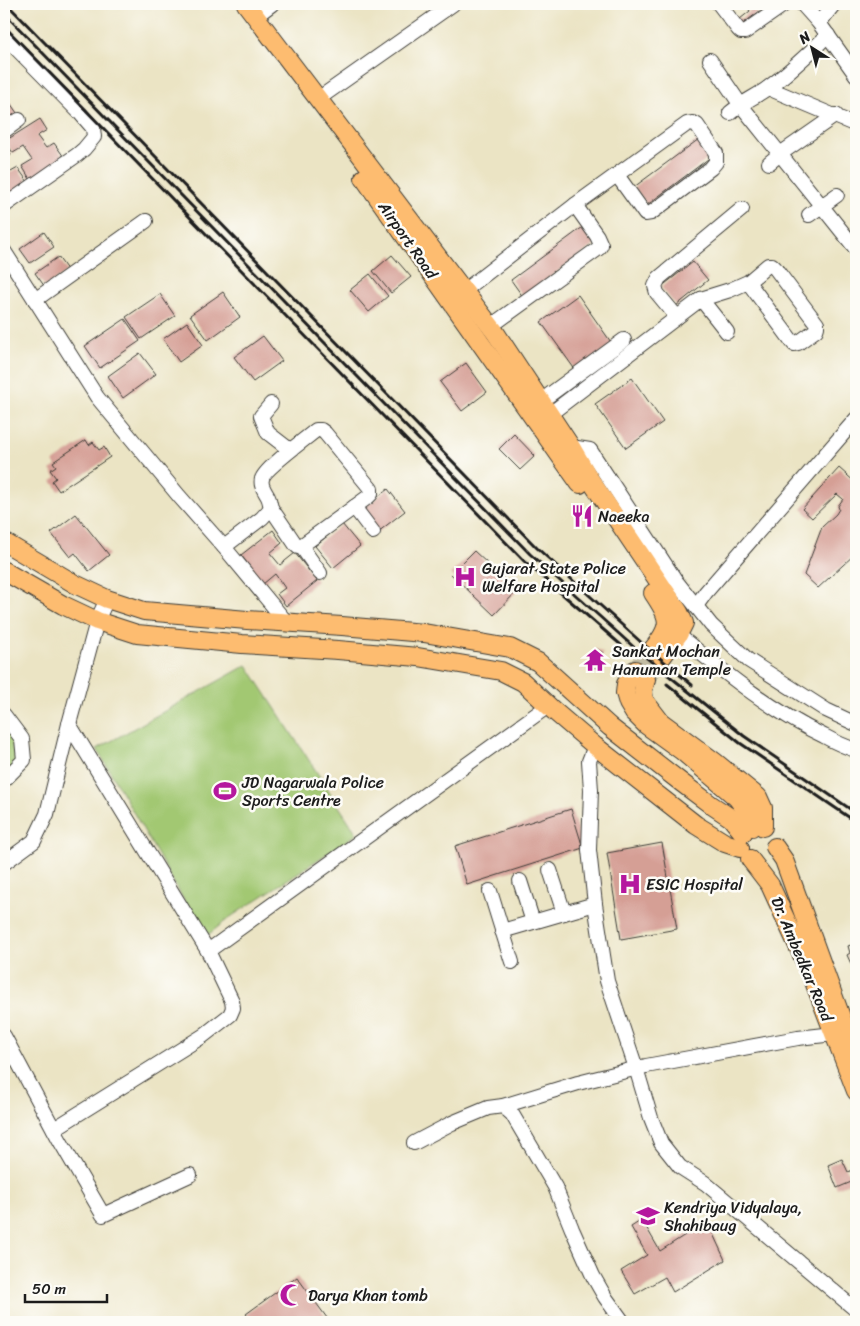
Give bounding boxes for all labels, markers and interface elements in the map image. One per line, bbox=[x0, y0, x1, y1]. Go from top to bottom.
north arrow bbox=[788, 22, 838, 72]
text: N bbox=[793, 25, 816, 51]
street label: Airport Road bbox=[370, 194, 447, 286]
place label: Naeeka bbox=[598, 502, 650, 531]
restaurant icon: Naeeka bbox=[569, 503, 595, 529]
place label: Gujarat State Police Welfare Hospital bbox=[482, 554, 626, 601]
hospital icon: Gujarat State Police Welfare Hospital bbox=[452, 564, 478, 590]
place label: Sankat Mochan Hanuman Temple bbox=[612, 637, 731, 684]
temple icon: Sankat Mochan Hanuman Temple bbox=[582, 647, 608, 673]
place label: JD Nagarwala Police Sports Centre bbox=[241, 768, 384, 815]
sports icon: JD Nagarwala Police Sports Centre bbox=[212, 778, 238, 804]
place label: ESIC Hospital bbox=[646, 870, 743, 899]
hospital icon: ESIC Hospital bbox=[617, 871, 643, 897]
street label: Dr. Ambedkar Road bbox=[763, 892, 842, 1027]
place label: Kendriya Vidyalaya, Shahibaug bbox=[664, 1193, 802, 1240]
school or university icon: Kendriya Vidyalaya, Shahibaug bbox=[635, 1203, 661, 1229]
scale bar bbox=[25, 1271, 108, 1303]
text: 50 m bbox=[32, 1276, 67, 1302]
place label: Darya Khan tomb bbox=[308, 1281, 428, 1310]
mosque icon: Darya Khan tomb bbox=[278, 1282, 304, 1308]

